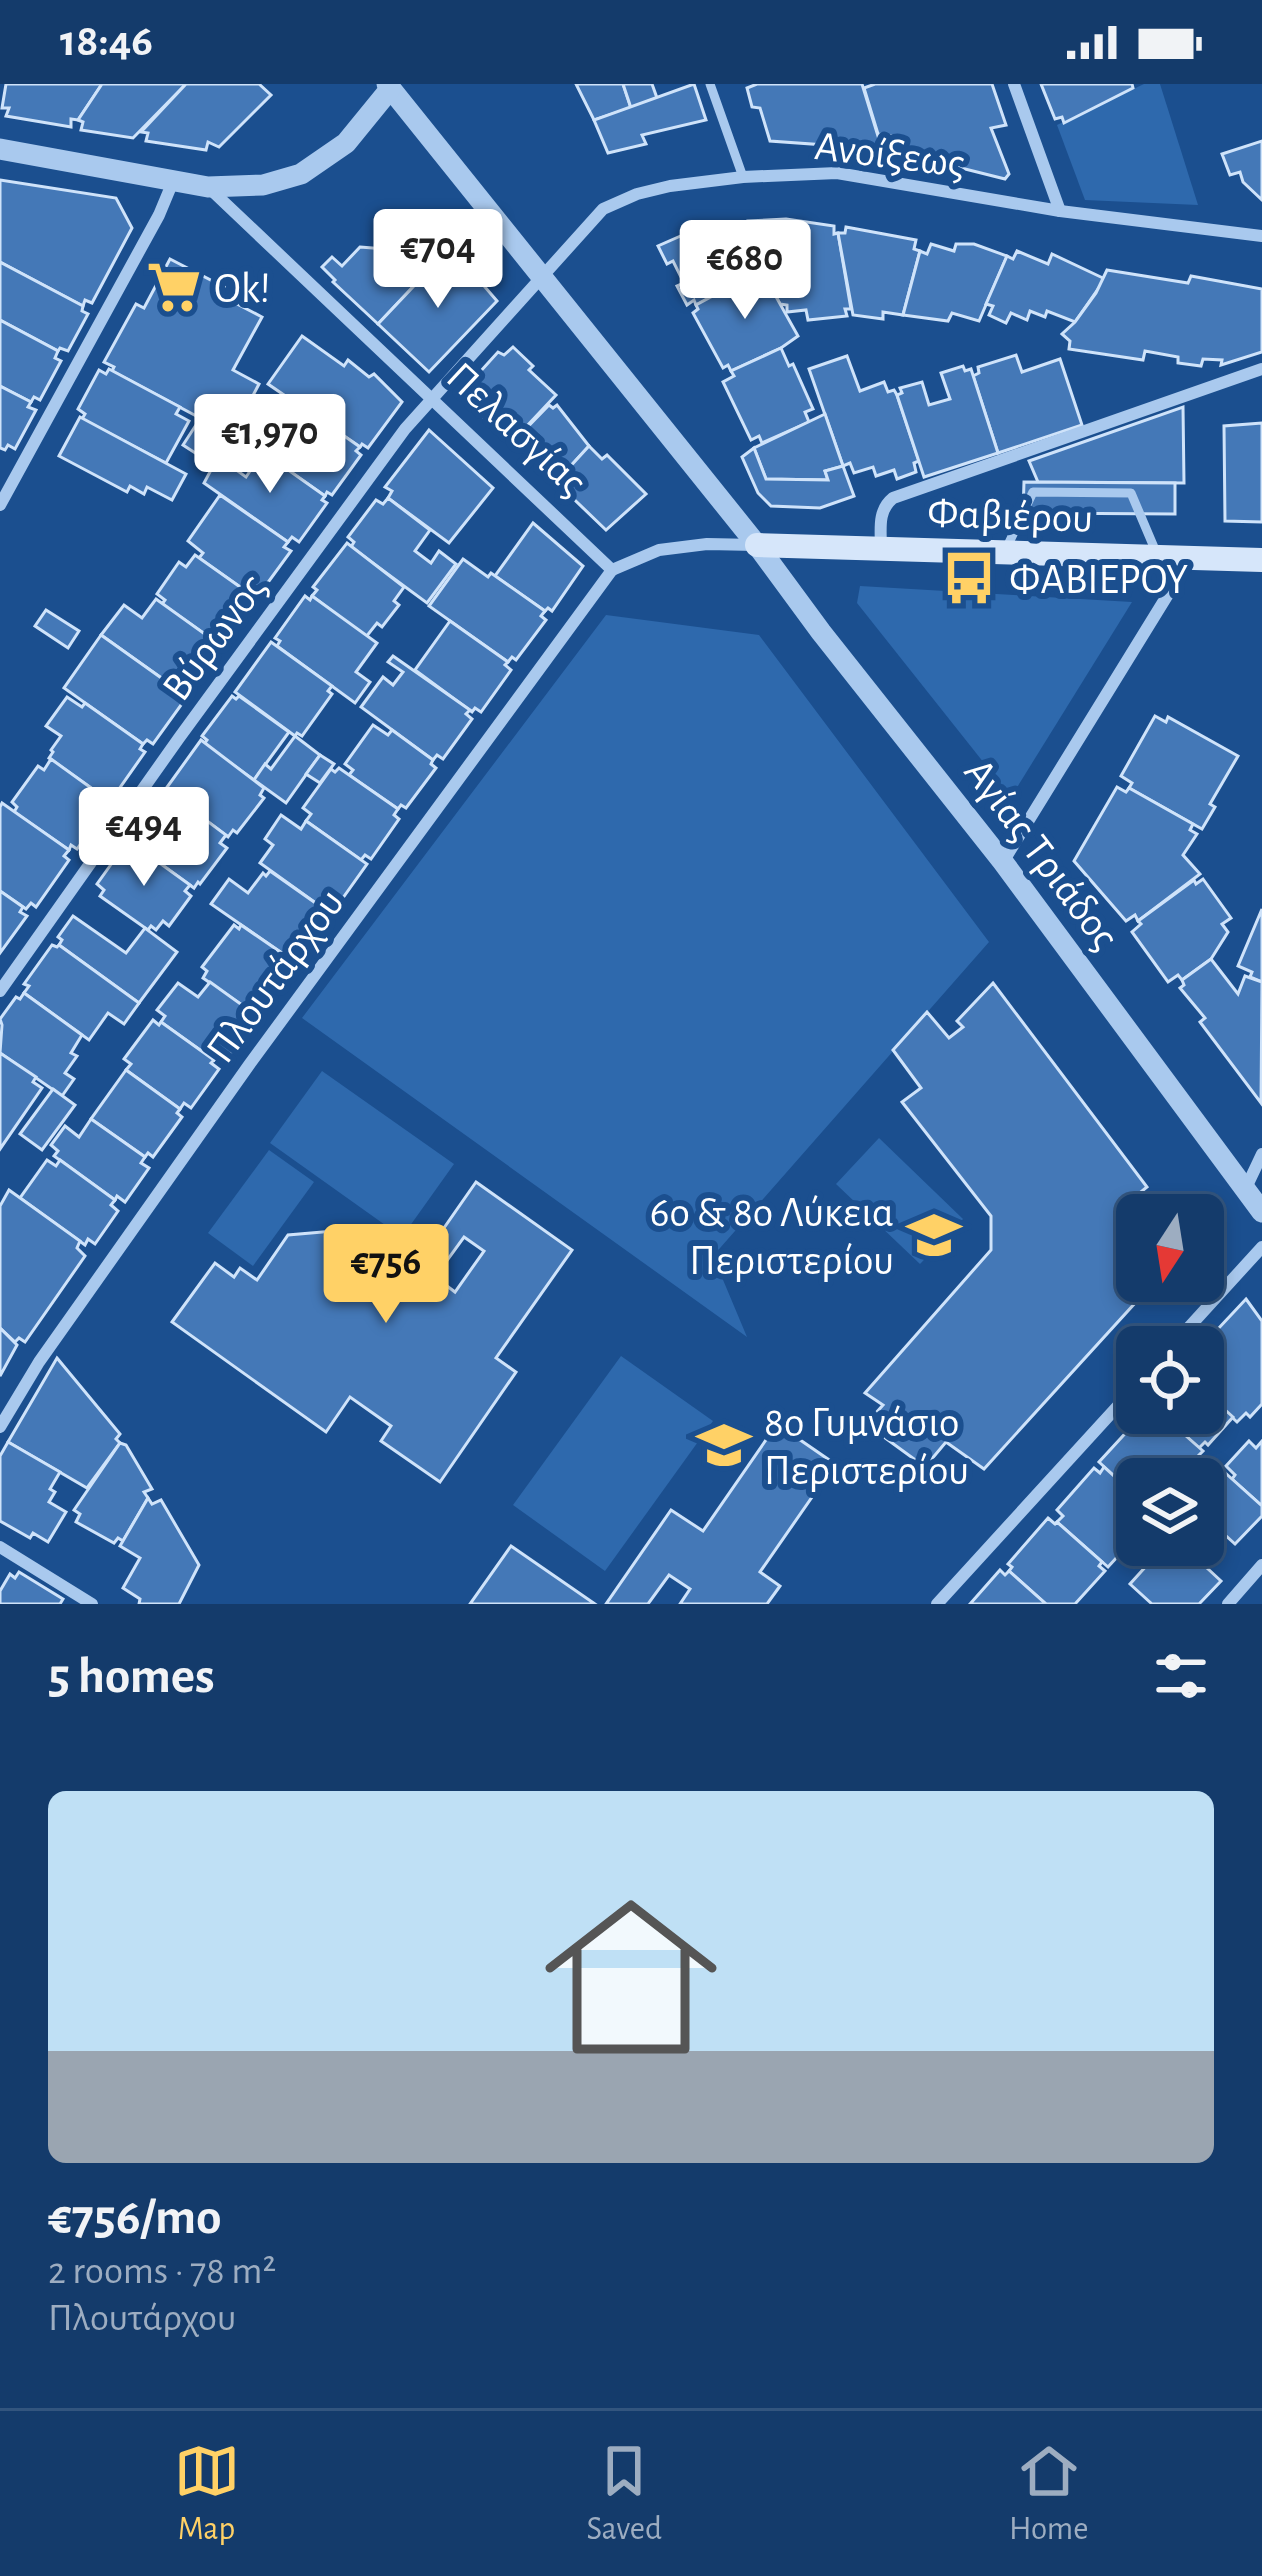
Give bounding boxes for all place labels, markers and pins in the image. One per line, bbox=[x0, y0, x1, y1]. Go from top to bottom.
pin: €704 bbox=[367, 209, 509, 311]
pin: €680 bbox=[674, 220, 816, 322]
supermarket icon: Ok! bbox=[145, 258, 203, 316]
place label: Ok! bbox=[214, 268, 271, 310]
pin: €1,970 bbox=[172, 394, 368, 496]
bus stop icon: ΦΑΒΙΕΡΟΥ bbox=[940, 549, 998, 607]
place label: ΦΑΒΙΕΡΟΥ bbox=[1009, 559, 1188, 601]
pin: €494 bbox=[73, 787, 215, 889]
place label: 6ο & 8ο Λύκεια Περιστερίου bbox=[650, 1192, 894, 1282]
school or university icon: 6ο & 8ο Λύκεια Περιστερίου bbox=[905, 1206, 963, 1264]
pin: €756 bbox=[315, 1224, 457, 1326]
place label: 8ο Γυμνάσιο Περιστερίου bbox=[764, 1402, 969, 1492]
school or university icon: 8ο Γυμνάσιο Περιστερίου bbox=[695, 1416, 753, 1474]

